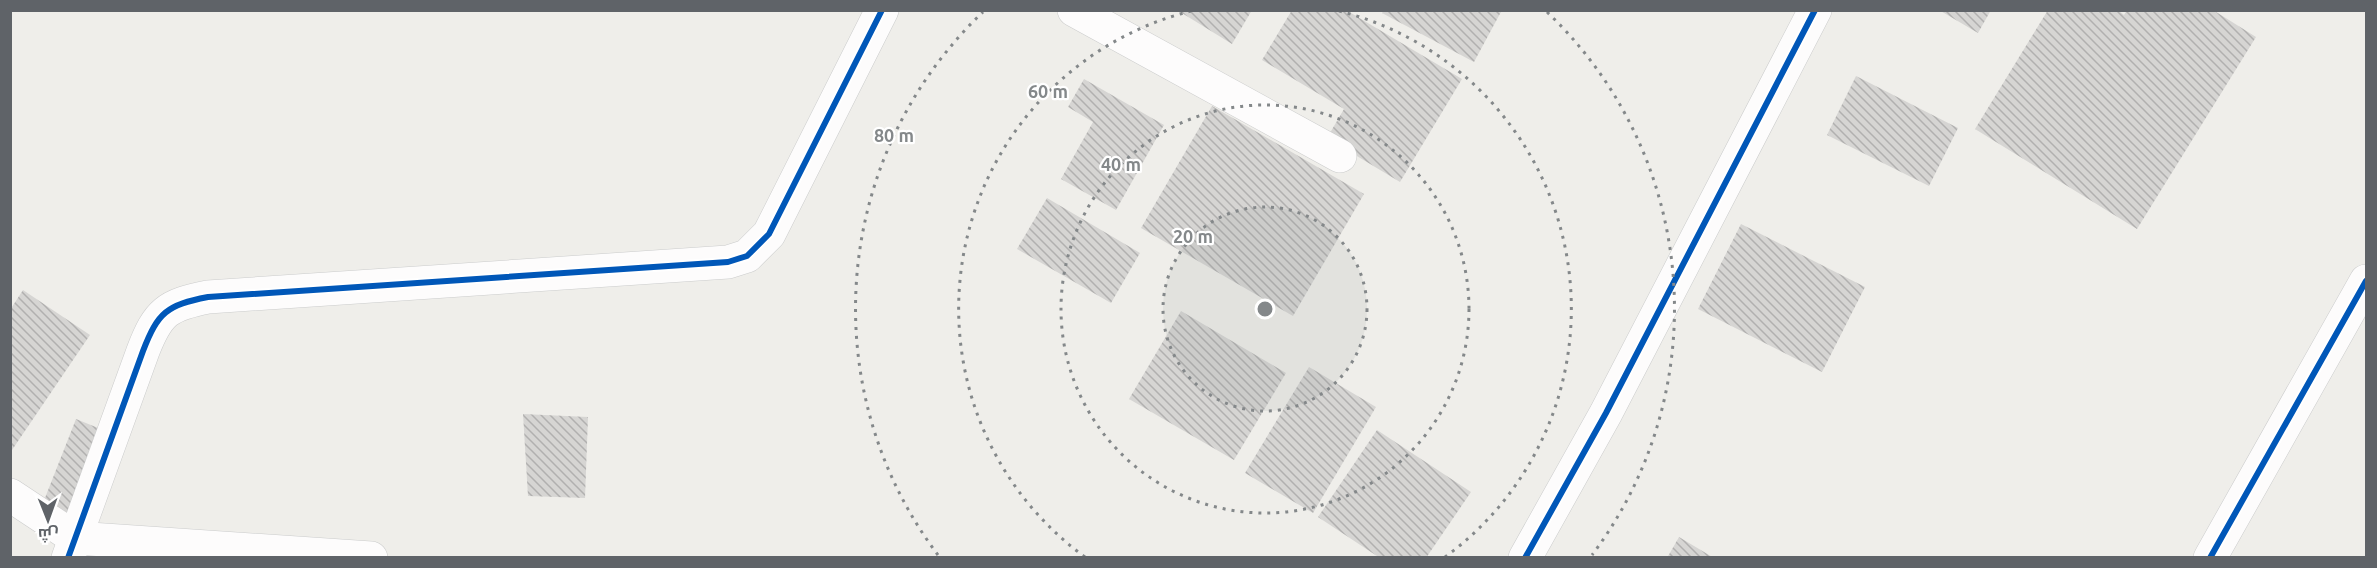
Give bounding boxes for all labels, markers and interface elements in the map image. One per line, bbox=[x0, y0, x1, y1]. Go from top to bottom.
text: 60 m bbox=[1028, 81, 1068, 101]
text: 80 m bbox=[874, 125, 914, 145]
text: 40 m bbox=[1101, 154, 1141, 174]
text: 20 m bbox=[1173, 226, 1213, 246]
centre of rings bbox=[1255, 299, 1275, 319]
north arrow bbox=[18, 490, 78, 550]
text: ش bbox=[38, 525, 59, 544]

